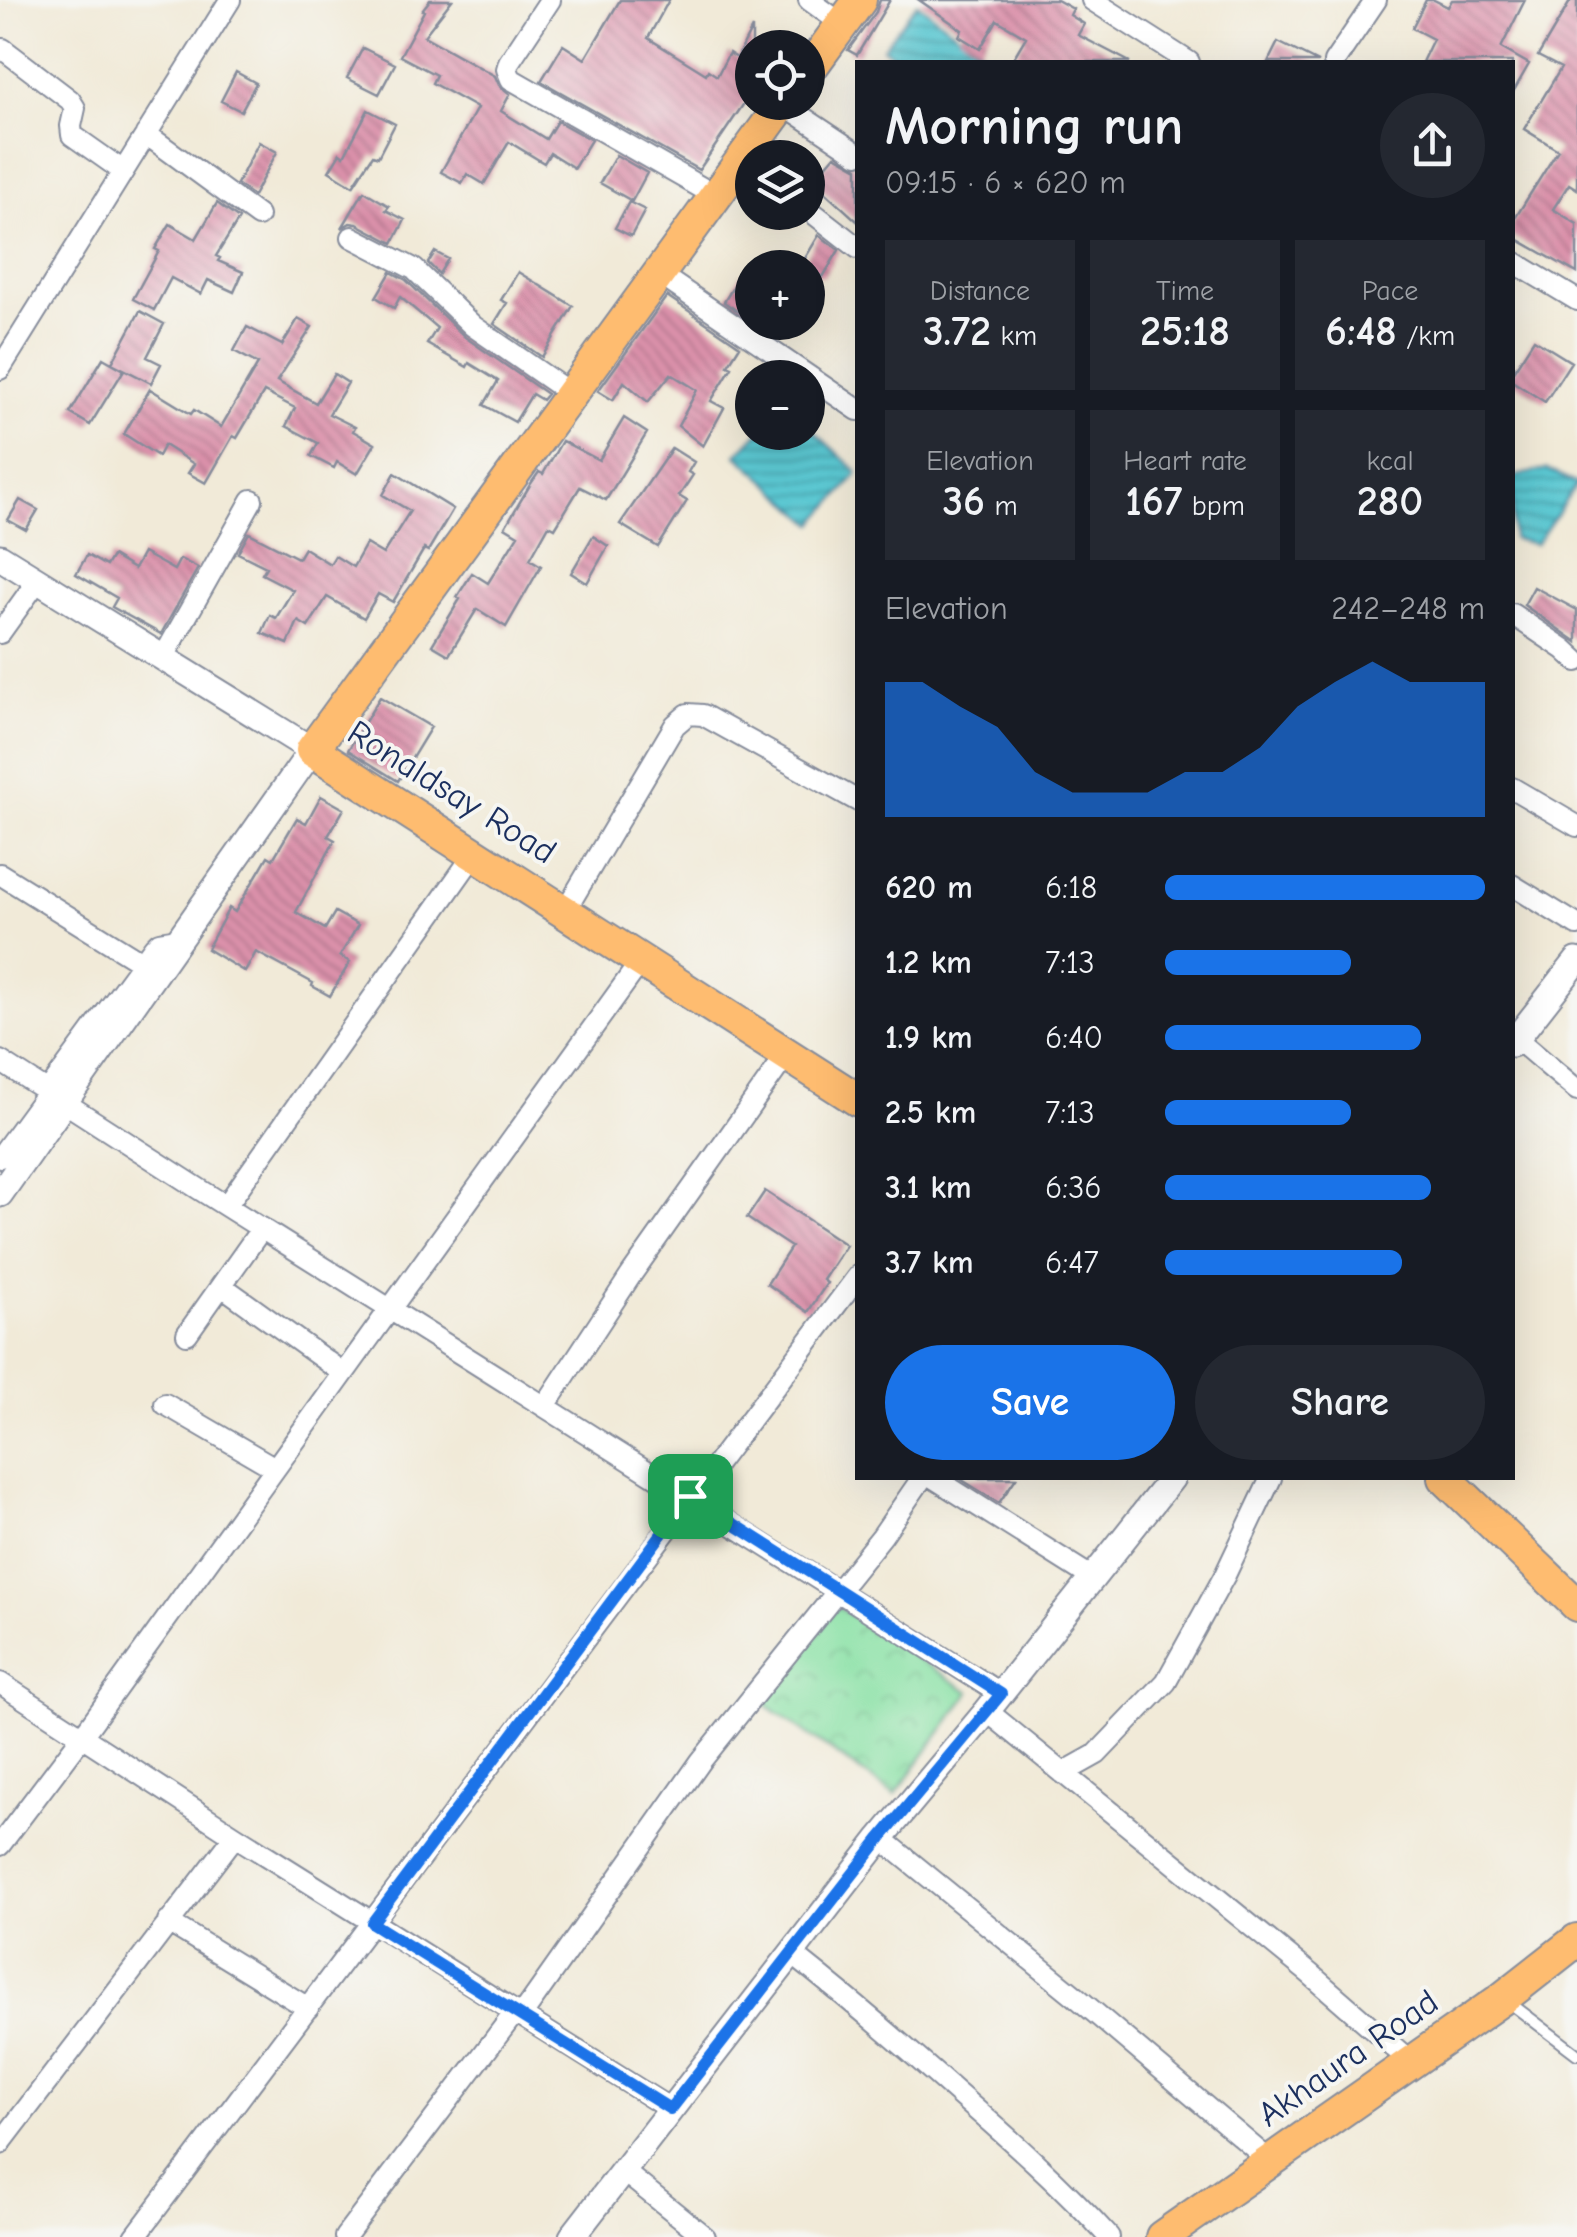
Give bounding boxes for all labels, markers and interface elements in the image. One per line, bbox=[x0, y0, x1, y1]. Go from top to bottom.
map controls bbox=[735, 30, 825, 450]
button: locate bbox=[735, 30, 825, 120]
button: share bbox=[1380, 93, 1485, 198]
text: Morning run bbox=[885, 94, 1183, 158]
button: layers bbox=[735, 140, 825, 230]
text: 09:15 · 6 × 620 m bbox=[885, 164, 1126, 201]
button: + bbox=[735, 250, 825, 340]
text: Distance bbox=[930, 275, 1030, 307]
text: Time bbox=[1156, 275, 1214, 307]
text: Pace bbox=[1362, 275, 1418, 307]
text: 3.72 bbox=[923, 307, 991, 356]
text: 25:18 bbox=[1140, 307, 1230, 356]
text: 6:48 bbox=[1325, 307, 1397, 356]
text: km bbox=[991, 320, 1037, 352]
text: /km bbox=[1397, 320, 1455, 352]
button: − bbox=[735, 360, 825, 450]
text: Elevation bbox=[926, 445, 1034, 477]
text: Heart rate bbox=[1123, 445, 1247, 477]
text: kcal bbox=[1366, 445, 1414, 477]
text: 36 bbox=[942, 477, 985, 526]
text: 167 bbox=[1125, 477, 1183, 526]
text: 280 bbox=[1357, 477, 1423, 526]
text: m bbox=[985, 490, 1018, 522]
text: bpm bbox=[1183, 490, 1245, 522]
text: Elevation bbox=[885, 590, 1008, 627]
text: 242–248 m bbox=[1331, 590, 1485, 627]
street label: Ronaldsay Road bbox=[340, 712, 564, 872]
text: 620 m bbox=[885, 869, 973, 906]
text: 6:18 bbox=[1045, 869, 1097, 906]
text: 1.2 km bbox=[885, 944, 972, 981]
text: 7:13 bbox=[1045, 944, 1095, 981]
text: 1.9 km bbox=[885, 1019, 973, 1056]
text: 6:40 bbox=[1045, 1019, 1103, 1056]
text: 2.5 km bbox=[885, 1094, 976, 1131]
text: 7:13 bbox=[1045, 1094, 1095, 1131]
text: 3.1 km bbox=[885, 1169, 972, 1206]
text: 6:36 bbox=[1045, 1169, 1102, 1206]
text: 3.7 km bbox=[885, 1244, 973, 1281]
text: 6:47 bbox=[1045, 1244, 1099, 1281]
button: Save bbox=[885, 1345, 1175, 1460]
button: Share bbox=[1195, 1345, 1485, 1460]
pin bbox=[648, 1454, 733, 1539]
icon: arrive bbox=[663, 1469, 718, 1524]
street label: Akhaura Road bbox=[1250, 1981, 1446, 2135]

